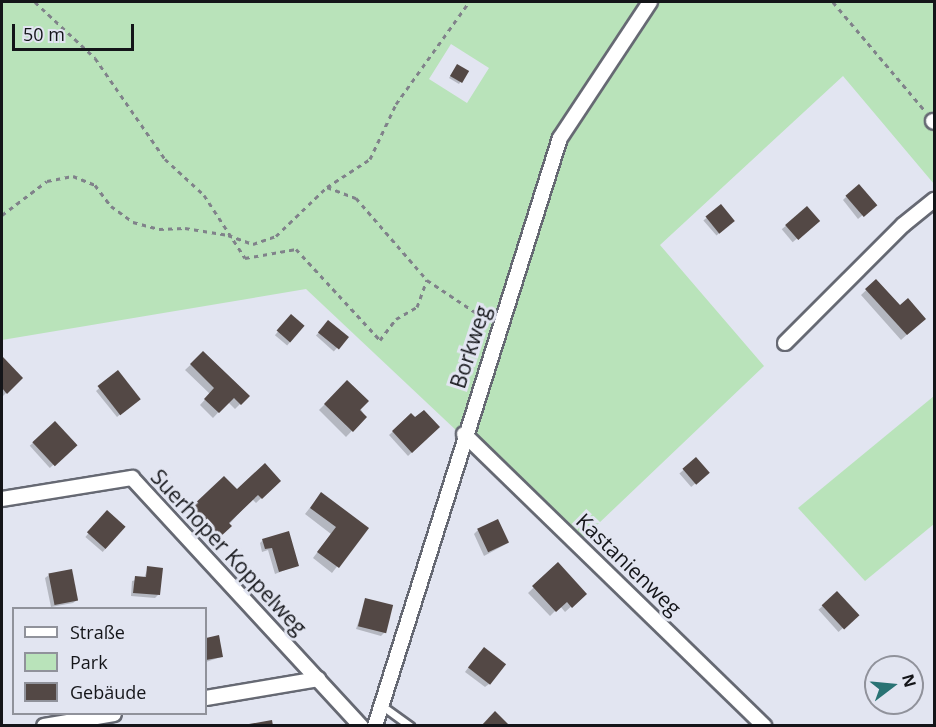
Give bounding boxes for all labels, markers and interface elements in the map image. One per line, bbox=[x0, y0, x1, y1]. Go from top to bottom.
scale bar bbox=[15, 12, 136, 50]
text: 50 m bbox=[23, 22, 65, 46]
street label: Borkweg bbox=[445, 303, 495, 391]
street label: Suerhoper Koppelweg bbox=[146, 464, 312, 640]
street label: Kastanienweg bbox=[571, 508, 687, 620]
legend bbox=[12, 607, 207, 715]
text: Straße bbox=[70, 620, 125, 644]
text: Park bbox=[70, 650, 108, 674]
north arrow bbox=[864, 655, 924, 715]
text: N bbox=[897, 671, 922, 690]
text: Gebäude bbox=[70, 680, 146, 704]

